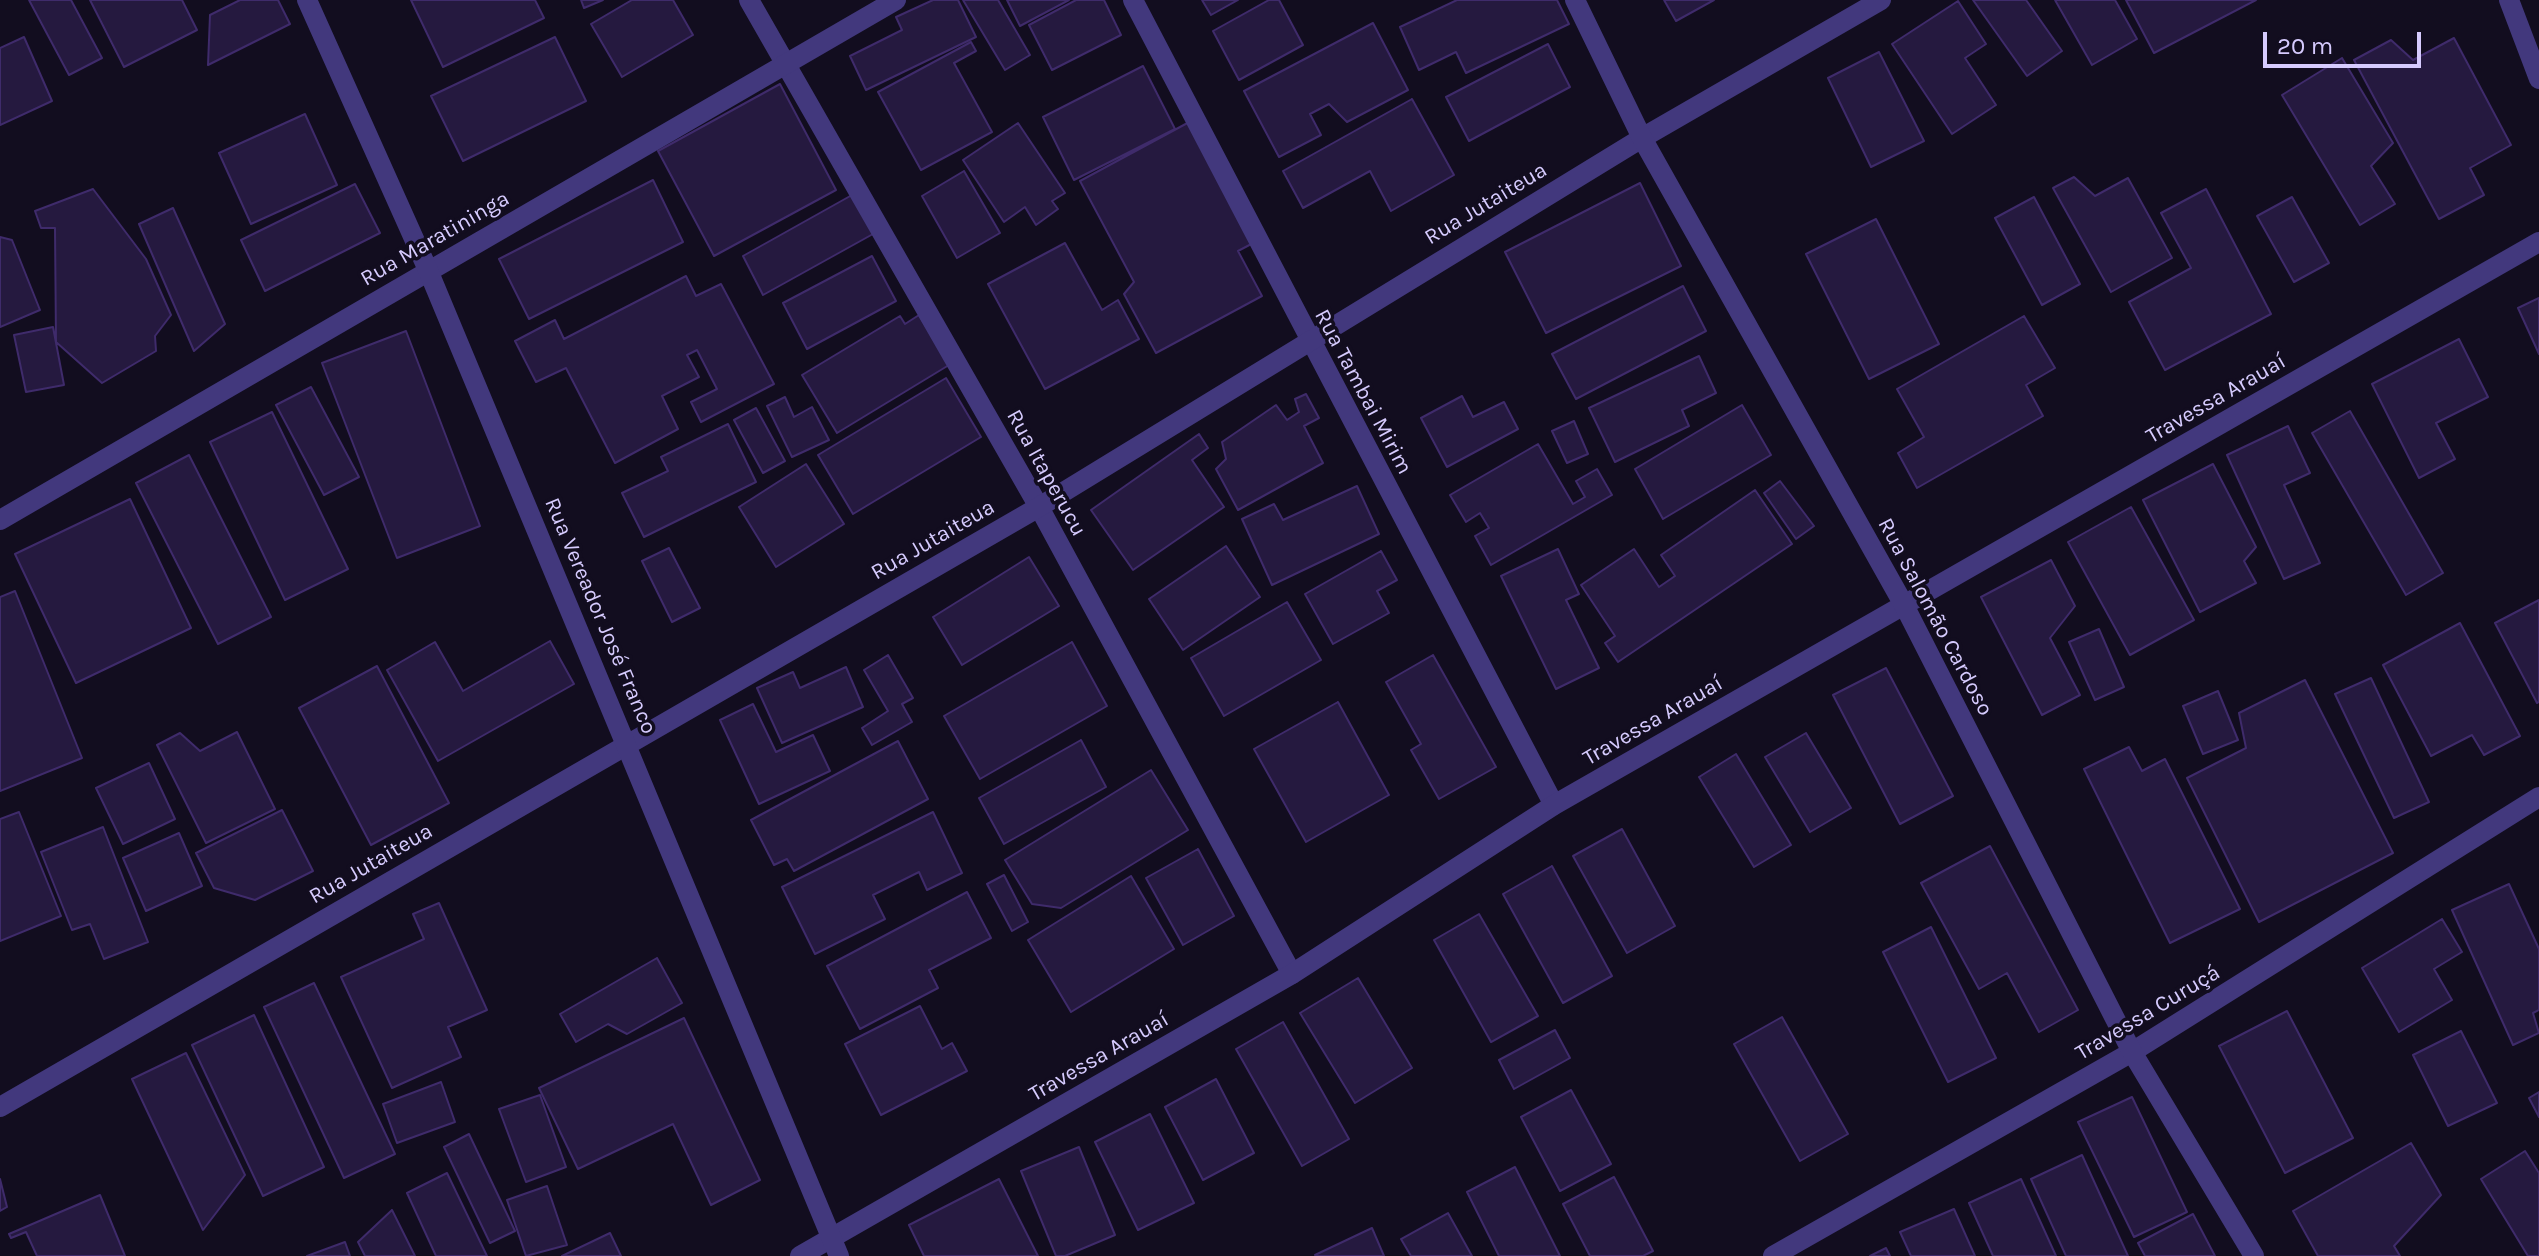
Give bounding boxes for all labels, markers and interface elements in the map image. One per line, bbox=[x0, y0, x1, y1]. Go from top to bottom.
scale bar bbox=[2267, 16, 2425, 66]
text: 20 m bbox=[2277, 32, 2333, 60]
street label: Rua Jutaiteua bbox=[1420, 157, 1552, 251]
street label: Rua Maratininga bbox=[356, 186, 514, 292]
street label: Rua Tambai Mirim bbox=[1308, 305, 1418, 479]
street label: Travessa Arauaí bbox=[2141, 348, 2291, 450]
street label: Rua Itaperucu bbox=[1000, 405, 1092, 541]
street label: Rua Vereador José Franco bbox=[538, 494, 662, 738]
street label: Rua Jutaiteua bbox=[867, 494, 999, 586]
street label: Rua Salomão Cardoso bbox=[1872, 514, 1998, 720]
street label: Travessa Arauaí bbox=[1578, 670, 1728, 772]
street label: Rua Jutaiteua bbox=[305, 818, 437, 910]
street label: Travessa Curuçá bbox=[2071, 959, 2225, 1067]
street label: Travessa Arauaí bbox=[1024, 1006, 1174, 1108]

